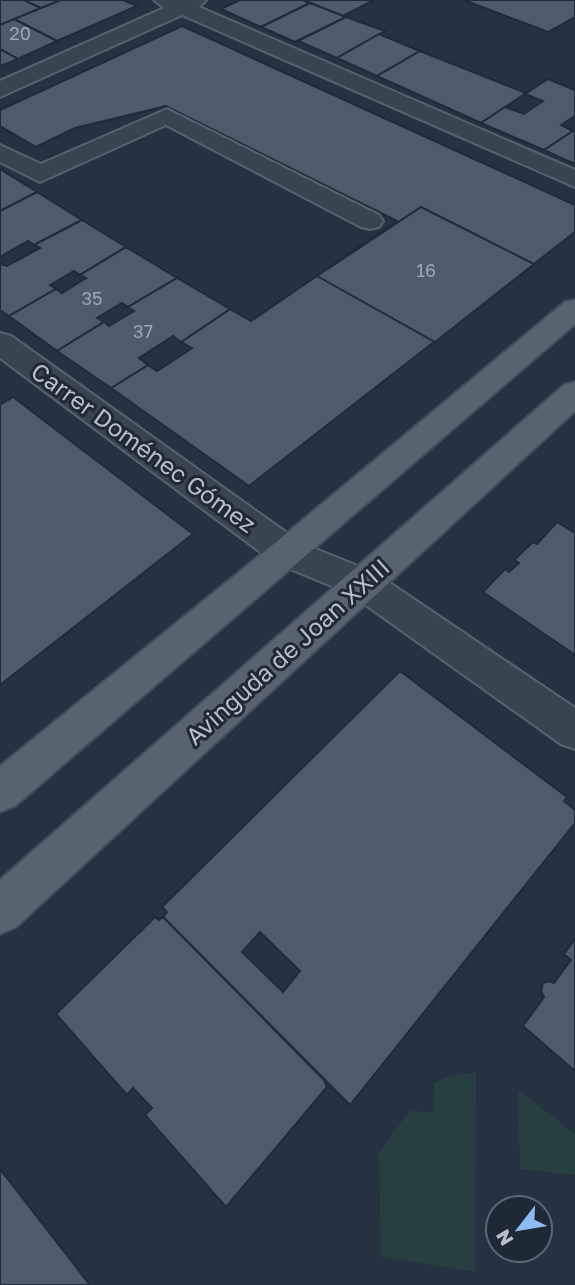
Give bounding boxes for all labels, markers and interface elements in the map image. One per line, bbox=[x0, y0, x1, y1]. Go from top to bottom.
house number: 20 bbox=[9, 22, 31, 44]
house number: 16 bbox=[416, 259, 436, 281]
house number: 35 bbox=[82, 287, 102, 309]
house number: 37 bbox=[133, 320, 153, 342]
street label: Carrer Doménec Gómez bbox=[26, 356, 262, 538]
street label: Avinguda de Joan XXIII bbox=[179, 552, 395, 750]
north arrow bbox=[484, 1194, 554, 1264]
text: N bbox=[490, 1226, 518, 1250]

